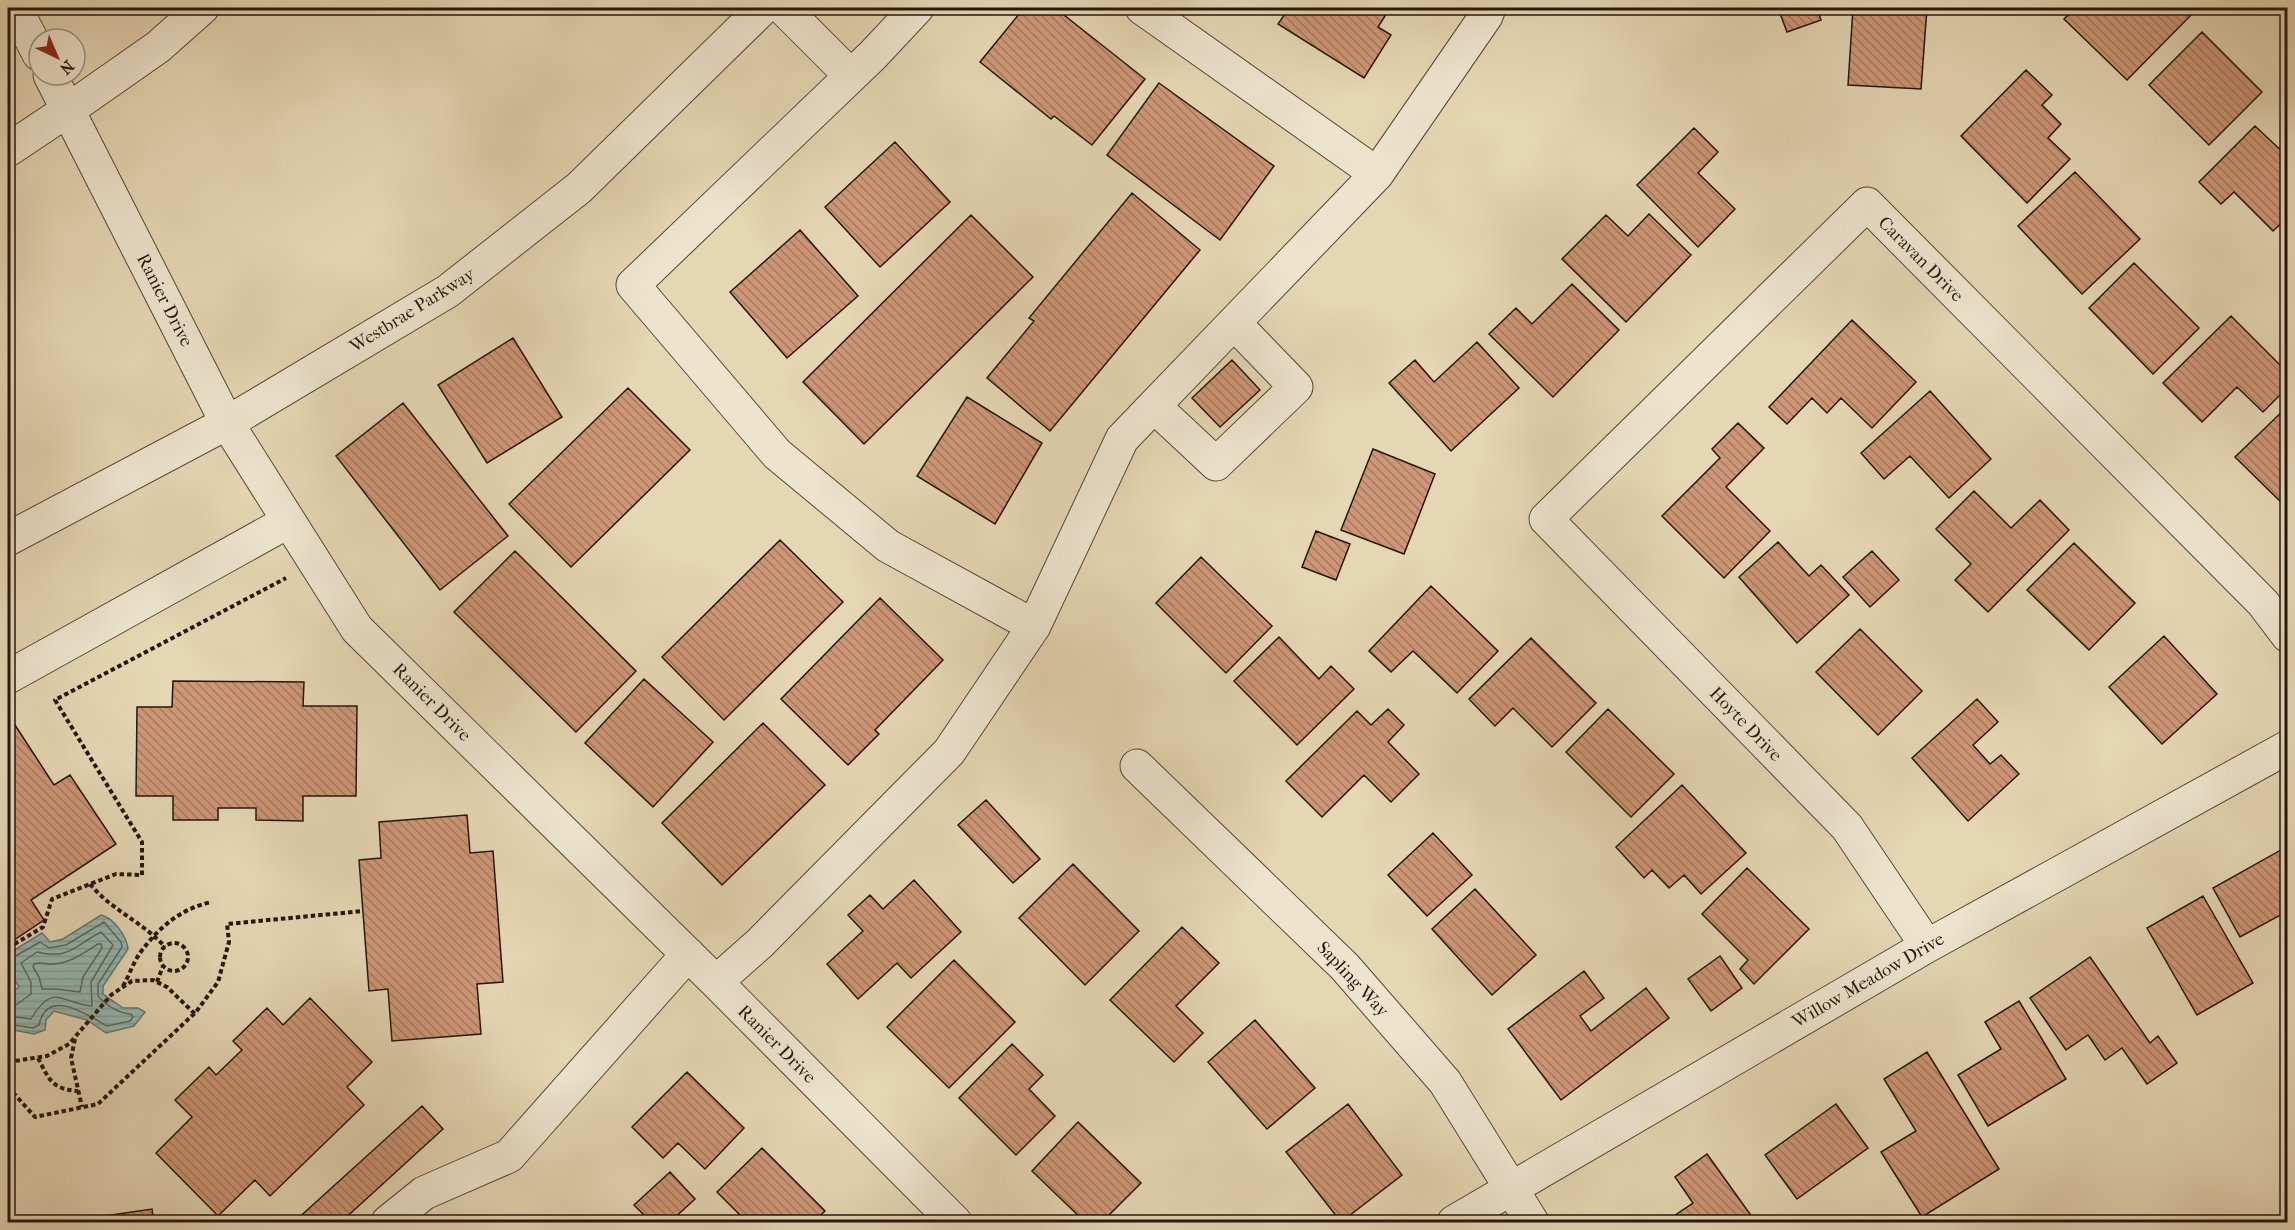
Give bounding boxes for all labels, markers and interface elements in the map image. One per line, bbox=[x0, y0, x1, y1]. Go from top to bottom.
north arrow bbox=[27, 27, 87, 87]
text: N bbox=[55, 56, 78, 79]
street label: Caravan Drive bbox=[1874, 212, 1968, 306]
street label: Ranier Drive bbox=[132, 250, 197, 350]
street label: Westbrae Parkway bbox=[345, 263, 480, 358]
street label: Ranier Drive bbox=[388, 659, 475, 746]
street label: Hoyte Drive bbox=[1705, 683, 1786, 766]
street label: Willow Meadow Drive bbox=[1788, 928, 1948, 1033]
street label: Sapling Way bbox=[1312, 937, 1394, 1022]
street label: Ranier Drive bbox=[733, 1001, 820, 1088]

